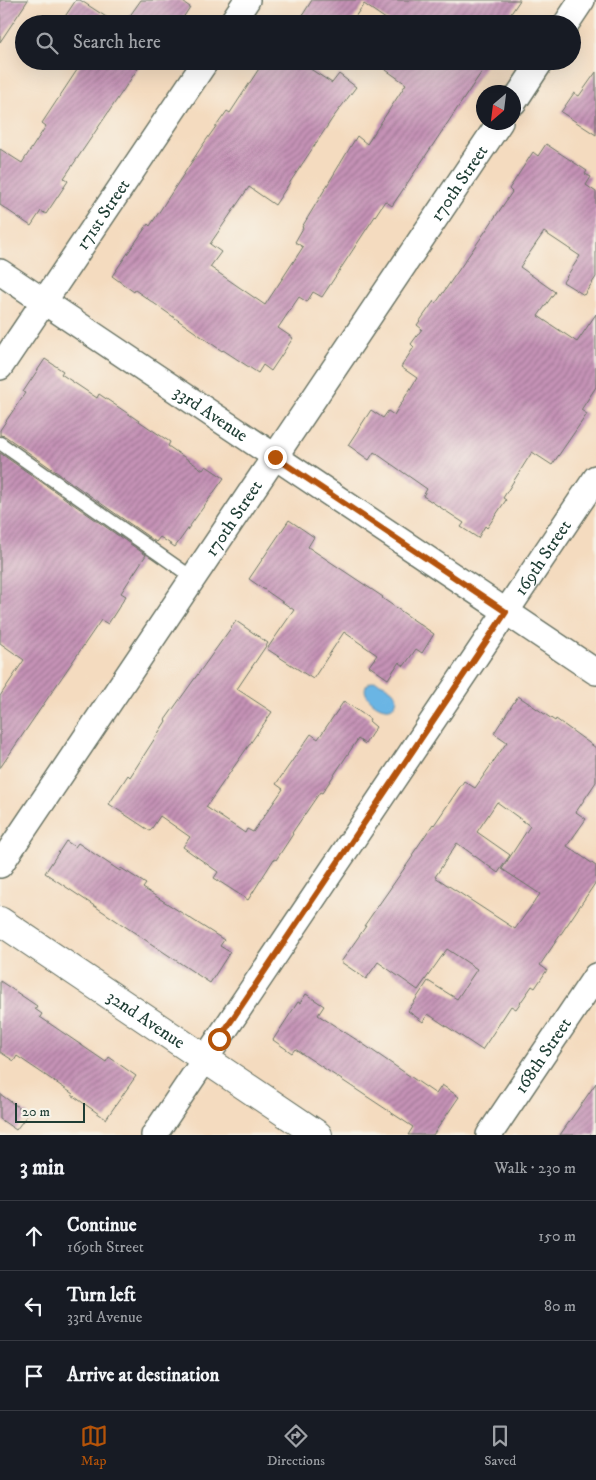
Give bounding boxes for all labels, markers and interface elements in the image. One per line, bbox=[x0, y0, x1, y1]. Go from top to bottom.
search box bbox=[15, 15, 581, 70]
icon: search bbox=[33, 29, 61, 57]
text: Search here bbox=[73, 31, 161, 54]
north arrow bbox=[476, 85, 521, 130]
street label: 170th Street bbox=[426, 141, 493, 226]
street label: 171st Street bbox=[72, 175, 135, 255]
street label: 33rd Avenue bbox=[169, 382, 252, 447]
route end bbox=[264, 446, 287, 469]
street label: 170th Street bbox=[201, 476, 268, 561]
street label: 169th Street bbox=[510, 516, 577, 600]
street label: 32nd Avenue bbox=[102, 986, 189, 1054]
street label: 168th Street bbox=[510, 1014, 577, 1098]
route start bbox=[208, 1028, 231, 1051]
scale bar bbox=[15, 1100, 85, 1123]
text: 20 m bbox=[22, 1103, 50, 1121]
text: 3 min bbox=[20, 1155, 65, 1181]
text: Walk · 230 m bbox=[494, 1158, 576, 1178]
text: Continue bbox=[67, 1214, 137, 1237]
icon: ahead bbox=[20, 1222, 48, 1250]
text: 150 m bbox=[538, 1226, 576, 1246]
text: 169th Street bbox=[67, 1237, 144, 1257]
text: Turn left bbox=[67, 1284, 136, 1307]
icon: left bbox=[20, 1292, 48, 1320]
text: 80 m bbox=[544, 1296, 576, 1316]
text: 33rd Avenue bbox=[67, 1307, 142, 1327]
icon: arrive bbox=[20, 1362, 48, 1390]
text: Arrive at destination bbox=[67, 1364, 219, 1387]
tab: Map bbox=[80, 1422, 108, 1470]
tab: Directions bbox=[267, 1422, 325, 1470]
tab: Saved bbox=[484, 1422, 516, 1470]

